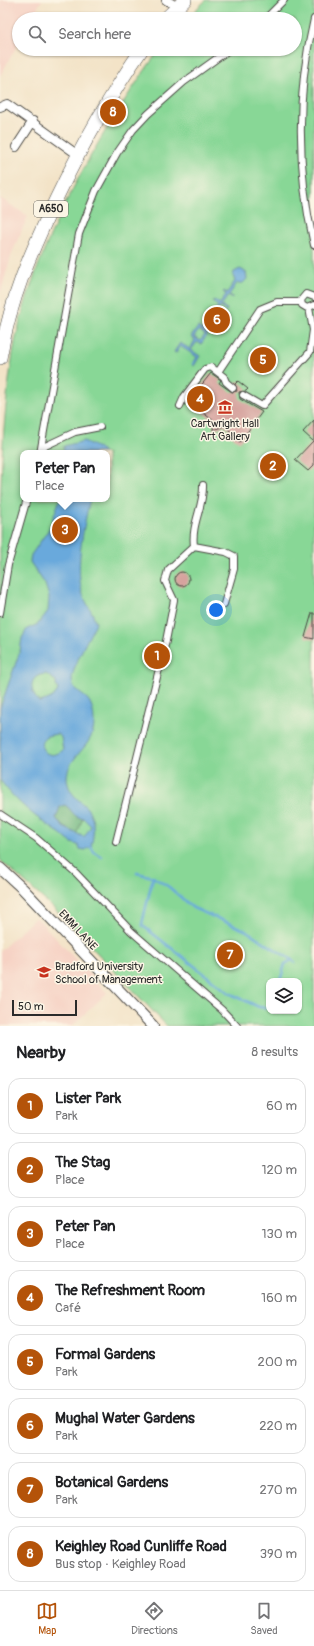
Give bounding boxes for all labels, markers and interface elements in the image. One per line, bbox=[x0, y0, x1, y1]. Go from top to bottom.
search box bbox=[12, 12, 302, 56]
icon: search bbox=[26, 23, 48, 45]
text: Search here bbox=[58, 25, 131, 44]
pin: 8 bbox=[100, 97, 126, 127]
road number: A650 bbox=[34, 201, 68, 217]
pin: 6 bbox=[204, 305, 230, 335]
pin: 5 bbox=[250, 345, 276, 375]
pin: 4 bbox=[187, 384, 213, 414]
museum icon: Cartwright Hall Art Gallery bbox=[217, 399, 233, 415]
place label: Cartwright Hall Art Gallery bbox=[191, 417, 259, 443]
popup bbox=[20, 450, 110, 502]
pin: 2 bbox=[260, 451, 286, 481]
text: Peter Pan bbox=[35, 459, 95, 478]
text: Place bbox=[35, 478, 64, 494]
pin: 3 bbox=[52, 515, 78, 545]
your location bbox=[206, 600, 226, 620]
pin: 1 bbox=[144, 641, 170, 671]
street label: EMM LANE bbox=[56, 907, 100, 953]
pin: 7 bbox=[217, 940, 243, 970]
place label: Bradford University School of Management bbox=[55, 960, 163, 986]
school or university icon: Bradford University School of Management bbox=[36, 964, 52, 980]
map controls bbox=[266, 978, 302, 1014]
button: layers bbox=[266, 978, 302, 1014]
scale bar bbox=[12, 998, 77, 1017]
text: 50 m bbox=[18, 1000, 44, 1013]
text: Nearby bbox=[16, 1042, 65, 1063]
text: 8 results bbox=[252, 1044, 298, 1060]
text: Lister Park bbox=[55, 1089, 121, 1108]
text: 1 bbox=[27, 1098, 33, 1114]
text: 60 m bbox=[266, 1098, 297, 1114]
text: Park bbox=[55, 1108, 78, 1124]
text: The Stag bbox=[55, 1153, 110, 1172]
text: 2 bbox=[26, 1162, 34, 1178]
text: 120 m bbox=[261, 1162, 297, 1178]
text: Place bbox=[55, 1172, 84, 1188]
text: Peter Pan bbox=[55, 1217, 115, 1236]
text: 3 bbox=[26, 1226, 34, 1242]
text: 130 m bbox=[261, 1226, 297, 1242]
text: Place bbox=[55, 1236, 84, 1252]
text: The Refreshment Room bbox=[55, 1281, 205, 1300]
text: 4 bbox=[26, 1290, 34, 1306]
text: 160 m bbox=[261, 1290, 297, 1306]
text: Café bbox=[55, 1300, 81, 1316]
text: Formal Gardens bbox=[55, 1345, 155, 1364]
text: 5 bbox=[26, 1354, 34, 1370]
text: 200 m bbox=[258, 1354, 297, 1370]
text: Park bbox=[55, 1364, 78, 1380]
text: Mughal Water Gardens bbox=[55, 1409, 195, 1428]
text: 6 bbox=[26, 1418, 34, 1434]
text: 220 m bbox=[259, 1418, 297, 1434]
text: Park bbox=[55, 1428, 78, 1444]
text: Botanical Gardens bbox=[55, 1473, 168, 1492]
text: 7 bbox=[27, 1482, 33, 1498]
text: 270 m bbox=[260, 1482, 297, 1498]
text: Park bbox=[55, 1492, 78, 1508]
text: Keighley Road Cunliffe Road bbox=[55, 1537, 227, 1556]
text: 8 bbox=[27, 1546, 33, 1562]
text: 390 m bbox=[260, 1546, 297, 1562]
text: Bus stop · Keighley Road bbox=[55, 1556, 186, 1572]
tab: Map bbox=[36, 1600, 58, 1637]
tab: Directions bbox=[131, 1600, 178, 1637]
tab: Saved bbox=[250, 1600, 278, 1637]

